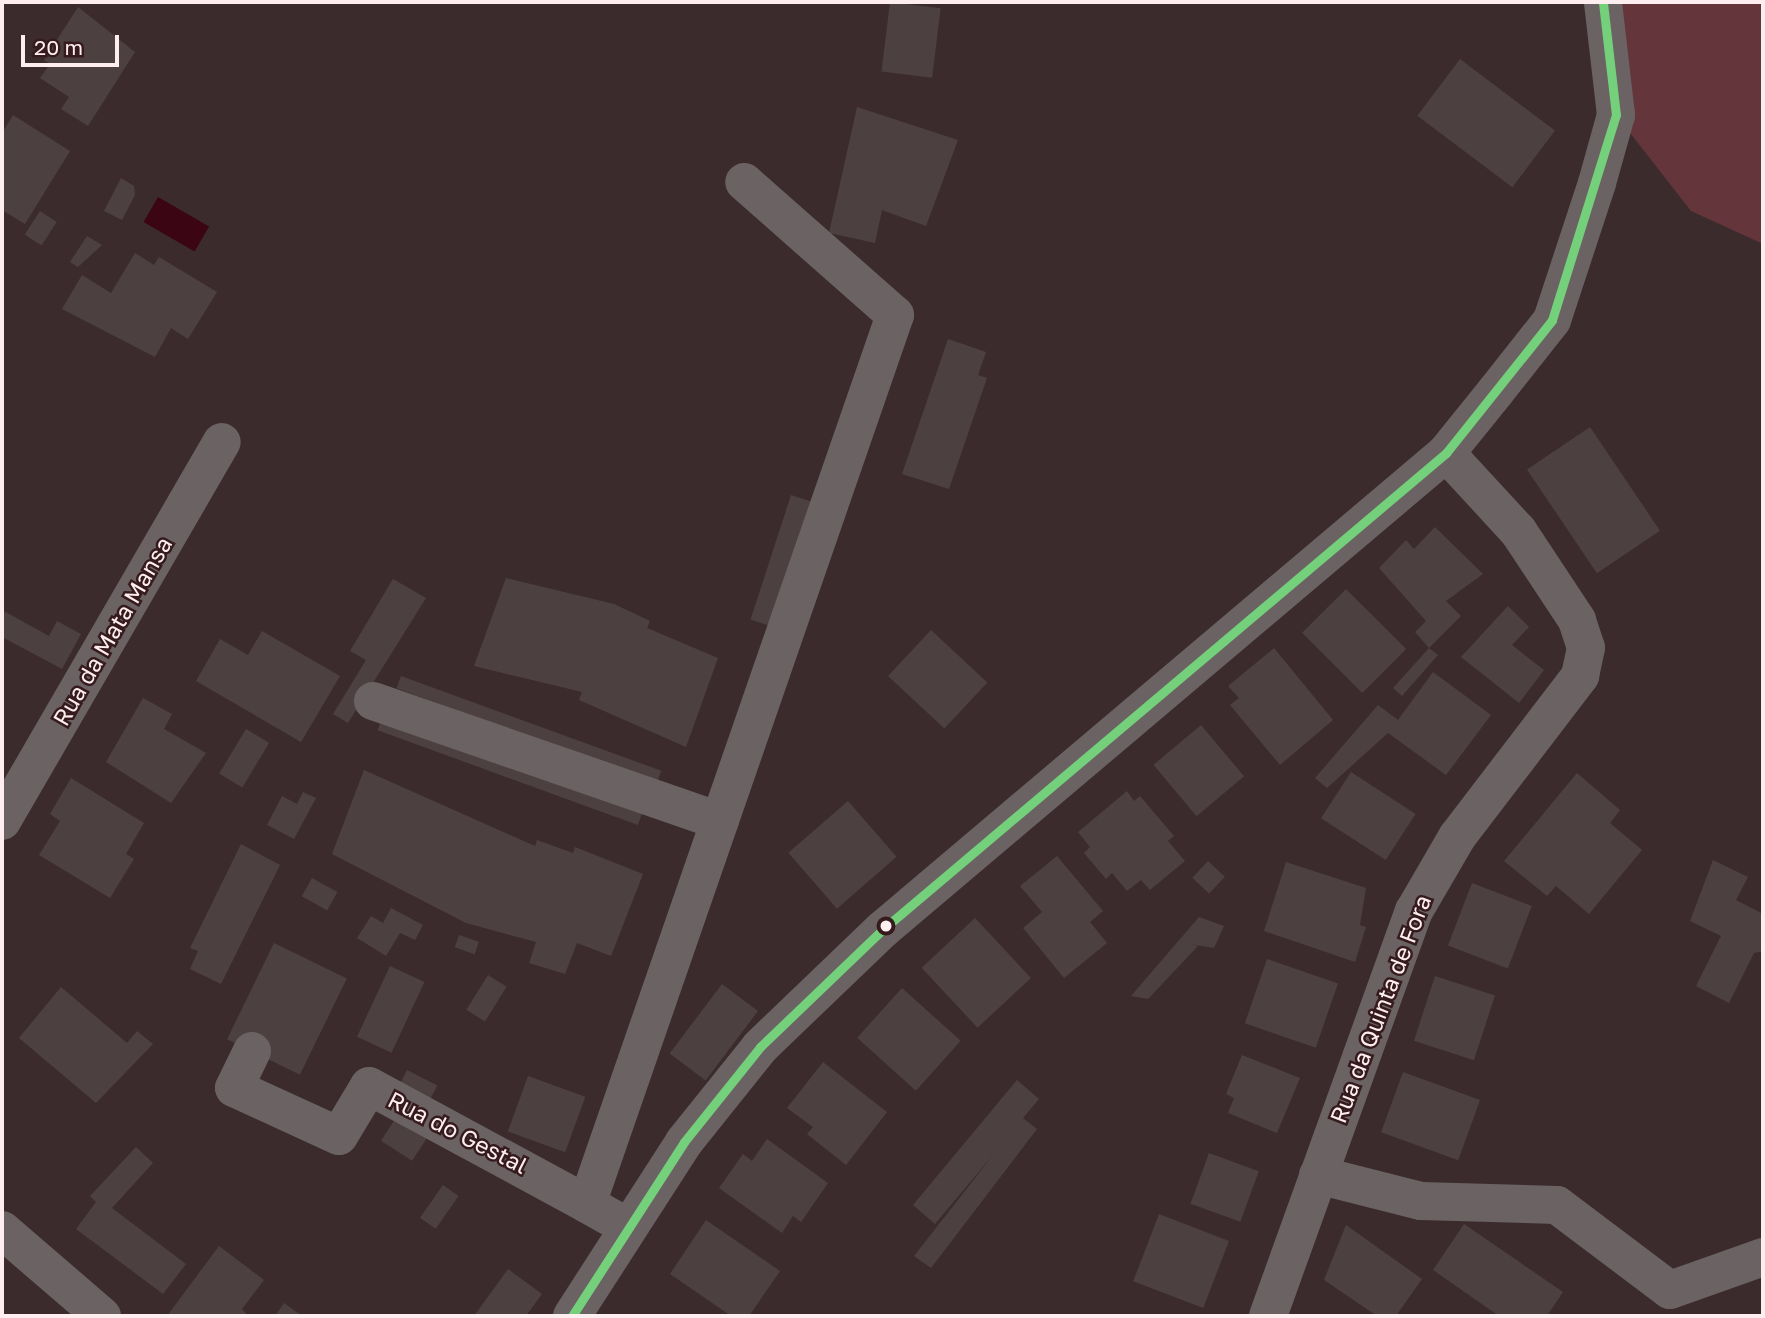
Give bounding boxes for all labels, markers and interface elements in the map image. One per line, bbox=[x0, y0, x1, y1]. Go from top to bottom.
scale bar bbox=[24, 21, 122, 65]
text: 20 m bbox=[34, 34, 83, 60]
street label: Rua da Mata Mansa bbox=[47, 532, 177, 730]
street label: Rua da Quinta de Fora bbox=[1324, 891, 1436, 1127]
unlabelled marker bbox=[879, 919, 893, 933]
street label: Rua do Gestal bbox=[384, 1085, 532, 1179]

